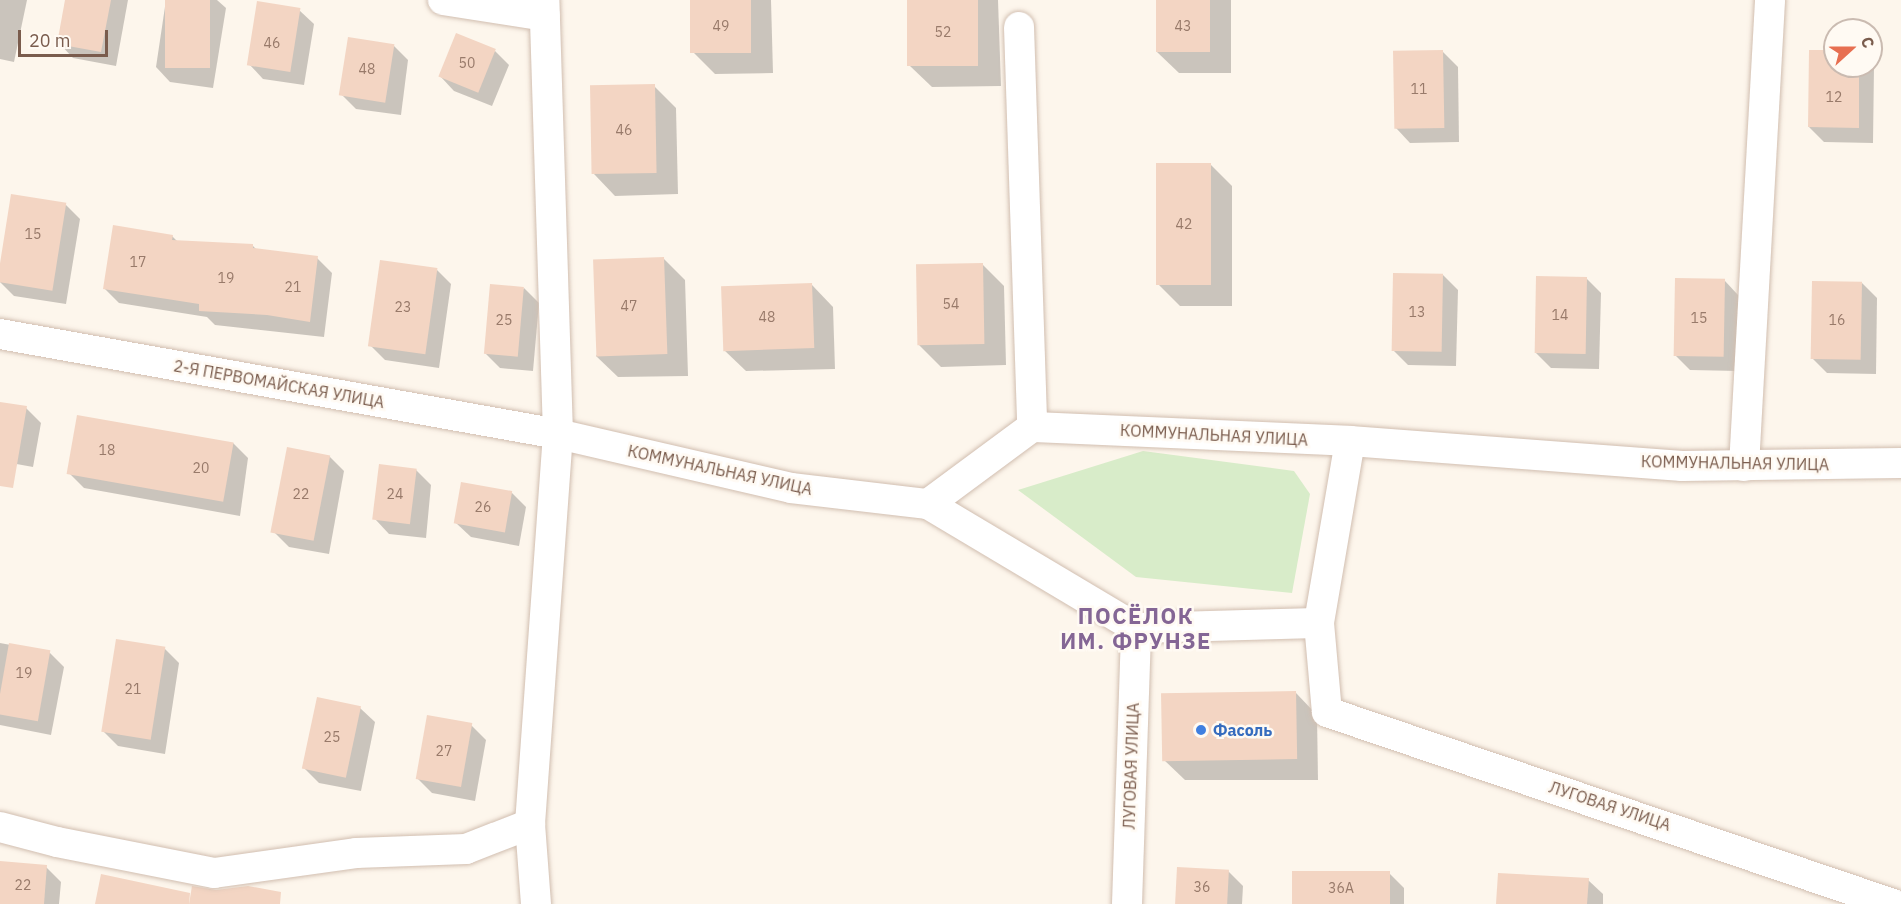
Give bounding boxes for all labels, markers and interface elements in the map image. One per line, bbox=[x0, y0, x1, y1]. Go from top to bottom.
scale bar bbox=[21, 18, 111, 56]
house number: 49 bbox=[713, 18, 729, 34]
house number: 43 bbox=[1175, 18, 1191, 34]
north arrow bbox=[1823, 18, 1883, 78]
house number: 52 bbox=[935, 24, 951, 40]
text: 20 m bbox=[29, 29, 71, 52]
text: С bbox=[1857, 34, 1879, 51]
house number: 46 bbox=[264, 35, 280, 51]
house number: 50 bbox=[459, 55, 475, 71]
house number: 48 bbox=[359, 61, 375, 77]
house number: 11 bbox=[1411, 81, 1427, 97]
house number: 12 bbox=[1826, 89, 1842, 105]
house number: 46 bbox=[616, 122, 632, 138]
house number: 42 bbox=[1176, 216, 1192, 232]
house number: 15 bbox=[25, 226, 41, 242]
house number: 17 bbox=[130, 254, 146, 270]
house number: 19 bbox=[218, 270, 234, 286]
house number: 21 bbox=[285, 279, 301, 295]
house number: 54 bbox=[943, 296, 959, 312]
house number: 47 bbox=[621, 298, 637, 314]
house number: 23 bbox=[395, 299, 411, 315]
house number: 13 bbox=[1409, 304, 1425, 320]
house number: 14 bbox=[1552, 307, 1568, 323]
house number: 48 bbox=[759, 309, 775, 325]
house number: 15 bbox=[1691, 310, 1707, 326]
house number: 25 bbox=[496, 312, 512, 328]
house number: 16 bbox=[1829, 312, 1845, 328]
street label: 2-Я ПЕРВОМАЙСКАЯ УЛИЦА bbox=[172, 356, 386, 412]
street label: КОММУНАЛЬНАЯ УЛИЦА bbox=[1120, 420, 1308, 450]
street label: КОММУНАЛЬНАЯ УЛИЦА bbox=[626, 441, 814, 499]
house number: 18 bbox=[99, 442, 115, 458]
street label: КОММУНАЛЬНАЯ УЛИЦА bbox=[1641, 452, 1829, 474]
house number: 20 bbox=[193, 460, 209, 476]
house number: 22 bbox=[293, 486, 309, 502]
house number: 24 bbox=[387, 486, 403, 502]
house number: 26 bbox=[475, 499, 491, 515]
district label: ПОСЁЛОК ИМ. ФРУНЗЕ bbox=[1060, 602, 1212, 654]
house number: 19 bbox=[16, 665, 32, 681]
house number: 21 bbox=[125, 681, 141, 697]
street label: ЛУГОВАЯ УЛИЦА bbox=[1119, 702, 1143, 830]
place label: Фасоль bbox=[1213, 720, 1272, 740]
marker: Фасоль bbox=[1194, 723, 1208, 737]
house number: 25 bbox=[324, 729, 340, 745]
house number: 27 bbox=[436, 743, 452, 759]
street label: ЛУГОВАЯ УЛИЦА bbox=[1547, 777, 1673, 835]
house number: 22 bbox=[15, 877, 31, 893]
house number: 36 bbox=[1194, 879, 1210, 895]
house number: 36А bbox=[1328, 880, 1354, 896]

